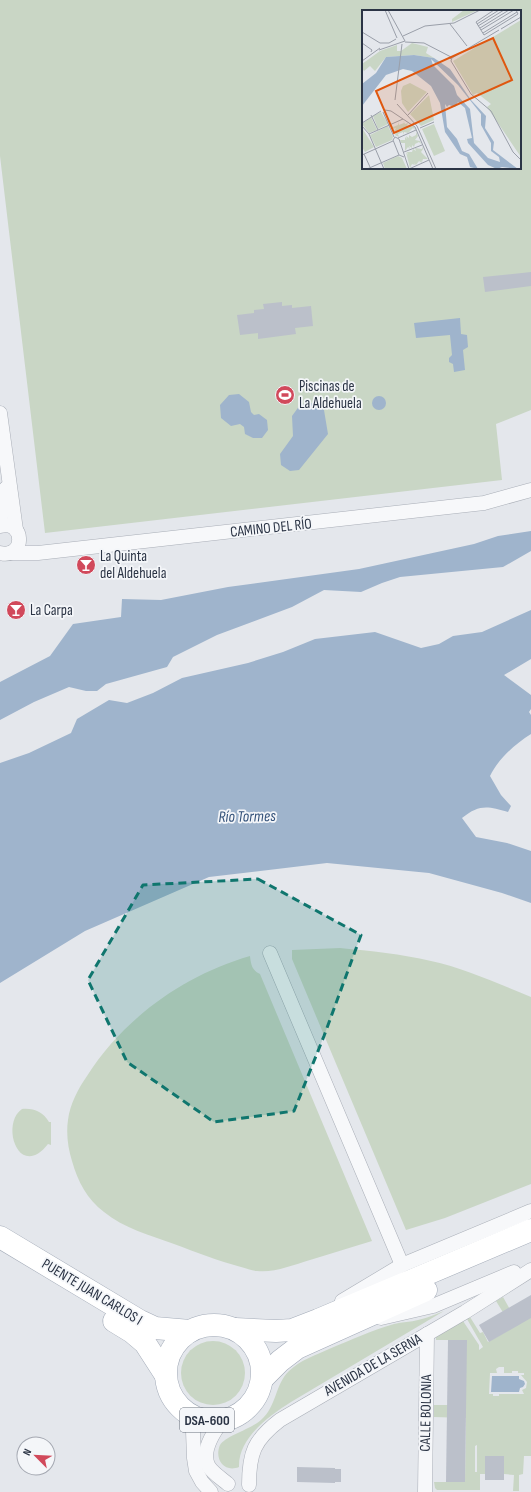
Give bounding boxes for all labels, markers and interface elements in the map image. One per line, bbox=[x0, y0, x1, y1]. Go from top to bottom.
inset map bbox=[362, 10, 521, 169]
place label: Piscinas de La Aldehuela bbox=[299, 377, 362, 413]
sports icon: Piscinas de La Aldehuela bbox=[274, 384, 296, 406]
street label: CAMINO DEL RÍO bbox=[229, 514, 313, 542]
place label: La Quinta del Aldehuela bbox=[100, 547, 167, 583]
bar icon: La Quinta del Aldehuela bbox=[75, 554, 97, 576]
bar icon: La Carpa bbox=[5, 599, 27, 621]
place label: La Carpa bbox=[30, 601, 73, 620]
water label: Río Tormes bbox=[218, 807, 276, 827]
street label: PUENTE JUAN CARLOS I bbox=[38, 1254, 146, 1330]
street label: AVENIDA DE LA SERNA bbox=[320, 1329, 426, 1401]
street label: CALLE BOLONIA bbox=[416, 1374, 436, 1452]
road number: DSA-600 bbox=[180, 1408, 234, 1432]
north arrow bbox=[16, 1436, 56, 1476]
text: N bbox=[20, 1447, 35, 1457]

